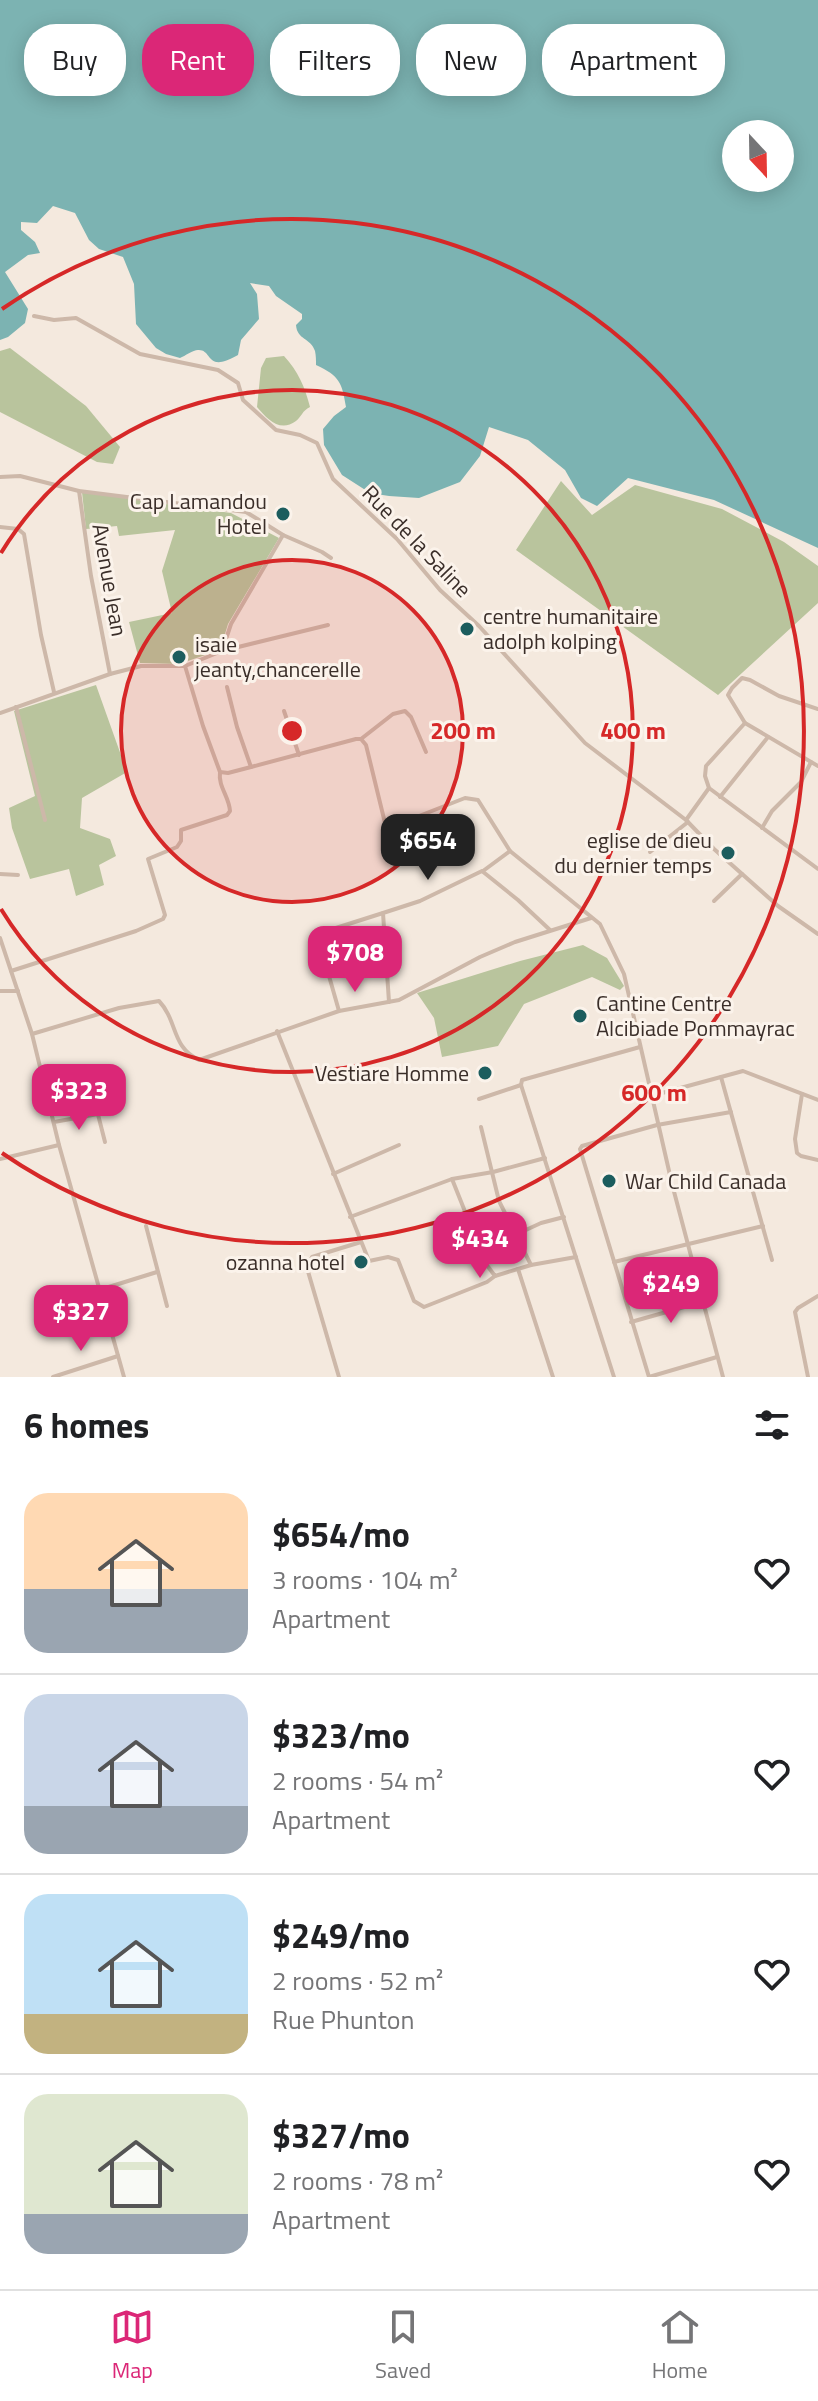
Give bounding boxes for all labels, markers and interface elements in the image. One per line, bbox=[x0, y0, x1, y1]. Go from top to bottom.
chip: Buy bbox=[24, 24, 126, 96]
chip: Rent bbox=[142, 24, 254, 96]
chip: Filters bbox=[270, 24, 400, 96]
chip: New bbox=[416, 24, 526, 96]
chip: Apartment bbox=[542, 24, 725, 96]
north arrow bbox=[722, 120, 794, 192]
map controls bbox=[722, 120, 794, 192]
street label: Rue de la Saline bbox=[354, 477, 480, 605]
place label: Cap Lamandou Hotel bbox=[130, 484, 267, 543]
marker: Cap Lamandou Hotel bbox=[274, 505, 292, 523]
street label: Avenue Jean bbox=[83, 521, 137, 639]
place label: centre humanitaire adolph kolping bbox=[483, 599, 658, 658]
marker: centre humanitaire adolph kolping bbox=[458, 620, 476, 638]
place label: isaie jeanty,chancerelle bbox=[193, 627, 361, 686]
marker: isaie jeanty,chancerelle bbox=[170, 648, 188, 666]
text: 200 m bbox=[430, 712, 496, 748]
text: 400 m bbox=[600, 712, 666, 748]
centre of rings bbox=[278, 717, 306, 745]
pin: $654 bbox=[381, 814, 475, 882]
text: $654 bbox=[399, 820, 457, 859]
place label: eglise de dieu du dernier temps bbox=[554, 823, 712, 882]
marker: eglise de dieu du dernier temps bbox=[719, 844, 737, 862]
pin: $708 bbox=[308, 926, 402, 994]
text: $708 bbox=[326, 932, 384, 971]
place label: Cantine Centre Alcibiade Pommayrac bbox=[596, 986, 795, 1045]
marker: Cantine Centre Alcibiade Pommayrac bbox=[571, 1007, 589, 1025]
place label: Vestiare Homme bbox=[314, 1056, 469, 1090]
pin: $323 bbox=[32, 1064, 126, 1132]
marker: Vestiare Homme bbox=[476, 1064, 494, 1082]
text: $323 bbox=[50, 1070, 108, 1109]
text: 600 m bbox=[621, 1074, 687, 1110]
place label: War Child Canada bbox=[625, 1164, 786, 1198]
marker: War Child Canada bbox=[600, 1172, 618, 1190]
pin: $434 bbox=[433, 1212, 527, 1280]
text: $434 bbox=[451, 1218, 509, 1257]
place label: ozanna hotel bbox=[226, 1245, 345, 1279]
marker: ozanna hotel bbox=[352, 1253, 370, 1271]
pin: $249 bbox=[624, 1257, 718, 1325]
text: $249 bbox=[642, 1263, 700, 1302]
pin: $327 bbox=[34, 1285, 128, 1353]
text: $327 bbox=[52, 1291, 110, 1330]
text: 6 homes bbox=[24, 1399, 149, 1451]
icon: filters bbox=[750, 1403, 794, 1447]
text: $654/mo bbox=[272, 1508, 410, 1560]
icon: home bbox=[88, 1525, 184, 1621]
icon: heart bbox=[750, 1551, 794, 1595]
text: 3 rooms · 104 m² bbox=[272, 1560, 458, 1599]
text: Apartment bbox=[272, 1599, 390, 1638]
text: $323/mo bbox=[272, 1709, 410, 1761]
icon: home bbox=[88, 1726, 184, 1822]
icon: heart bbox=[750, 1752, 794, 1796]
text: 2 rooms · 54 m² bbox=[272, 1761, 443, 1800]
text: Apartment bbox=[272, 1800, 390, 1839]
text: $249/mo bbox=[272, 1909, 410, 1961]
icon: home bbox=[88, 1926, 184, 2022]
icon: heart bbox=[750, 1952, 794, 1996]
text: 2 rooms · 52 m² bbox=[272, 1961, 443, 2000]
text: Rue Phunton bbox=[272, 2000, 414, 2039]
text: $327/mo bbox=[272, 2109, 410, 2161]
icon: home bbox=[88, 2126, 184, 2222]
icon: heart bbox=[750, 2152, 794, 2196]
text: 2 rooms · 78 m² bbox=[272, 2161, 443, 2200]
text: Apartment bbox=[272, 2200, 390, 2239]
tab: Map bbox=[110, 2305, 154, 2387]
tab: Saved bbox=[375, 2305, 431, 2387]
tab: Home bbox=[652, 2305, 708, 2387]

